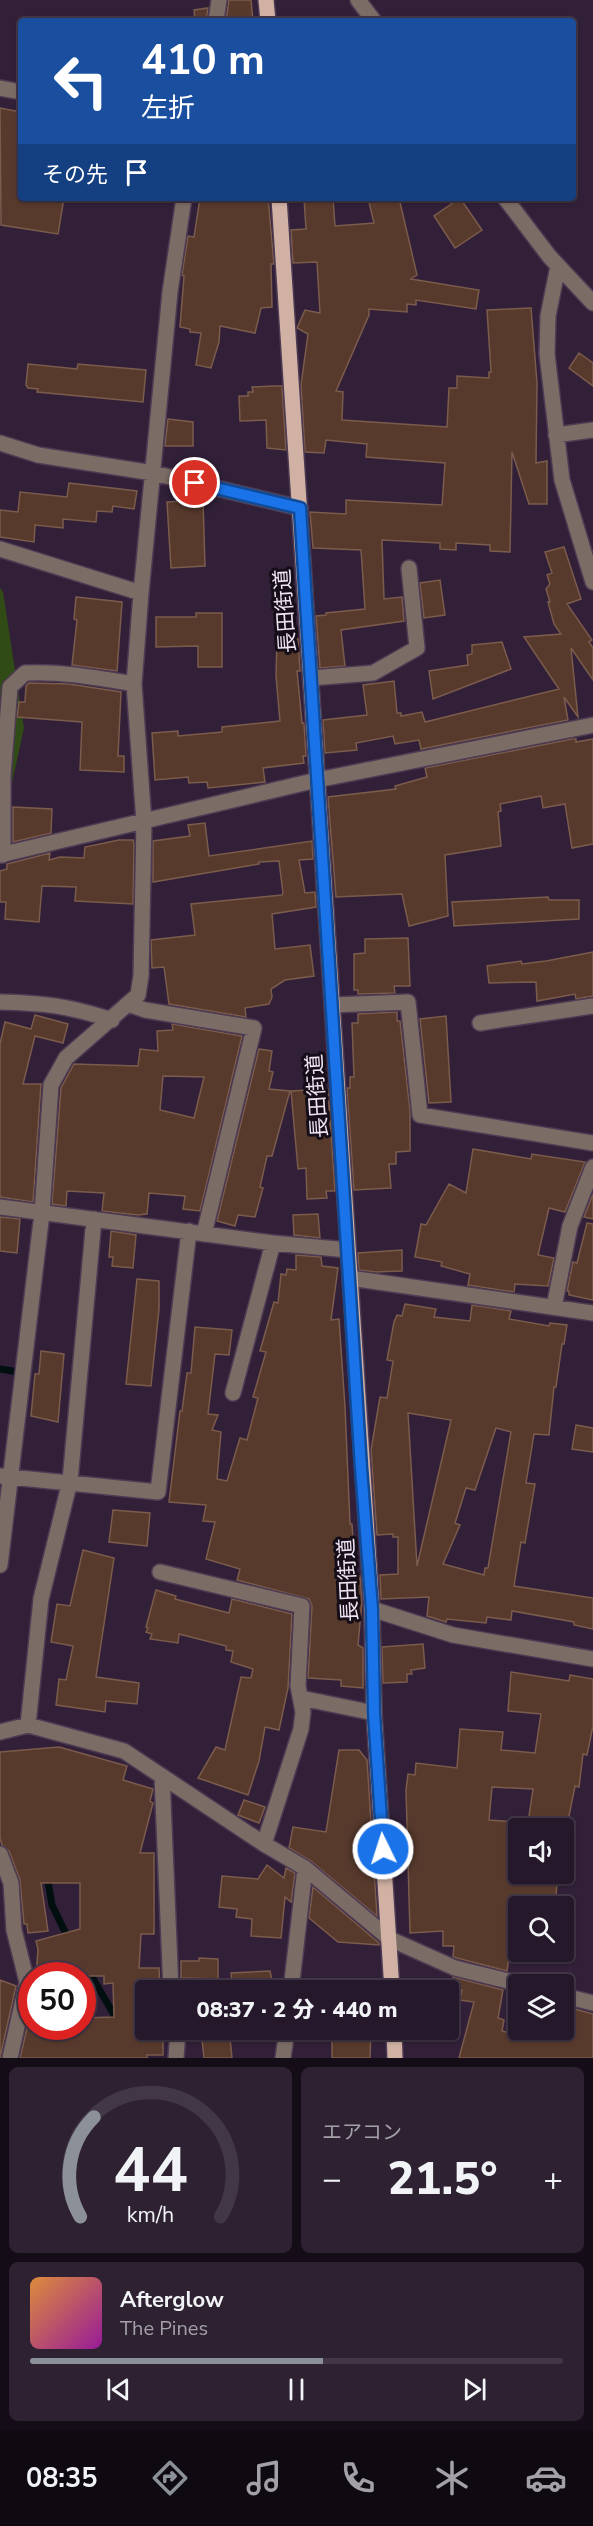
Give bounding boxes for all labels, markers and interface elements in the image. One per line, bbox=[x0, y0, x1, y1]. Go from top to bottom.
text: 410 m bbox=[141, 32, 265, 89]
icon: left bbox=[42, 42, 120, 120]
text: 左折 bbox=[141, 90, 195, 127]
icon: arrive bbox=[120, 156, 153, 189]
text: その先 bbox=[42, 160, 108, 190]
pin bbox=[169, 457, 220, 508]
icon: arrive bbox=[178, 466, 211, 499]
street label: 長田街道 bbox=[268, 568, 302, 654]
street label: 長田街道 bbox=[300, 1053, 334, 1139]
street label: 長田街道 bbox=[332, 1537, 364, 1623]
position arrow bbox=[351, 1817, 415, 1881]
map controls bbox=[508, 1818, 574, 2040]
button: sound bbox=[508, 1818, 574, 1884]
button: search bbox=[508, 1896, 574, 1962]
speed limit sign: 50 bbox=[18, 1962, 96, 2040]
button: layers bbox=[508, 1974, 574, 2040]
text: 08:37 · 2 分 · 440 m bbox=[196, 1995, 398, 2025]
text: エアコン bbox=[322, 2119, 402, 2146]
text: 44 bbox=[113, 2128, 188, 2213]
text: 21.5° bbox=[388, 2149, 497, 2210]
text: − bbox=[322, 2157, 342, 2202]
text: + bbox=[543, 2157, 563, 2202]
text: km/h bbox=[127, 2200, 174, 2230]
text: Afterglow bbox=[120, 2285, 224, 2315]
text: The Pines bbox=[120, 2315, 208, 2342]
icon: previous bbox=[102, 2373, 135, 2406]
icon: pause bbox=[280, 2373, 313, 2406]
icon: next bbox=[458, 2373, 491, 2406]
icon: directions bbox=[149, 2457, 191, 2499]
icon: music bbox=[243, 2457, 285, 2499]
icon: phone bbox=[337, 2457, 379, 2499]
icon: climate bbox=[431, 2457, 473, 2499]
icon: car bbox=[525, 2457, 567, 2499]
text: 08:35 bbox=[26, 2460, 97, 2497]

